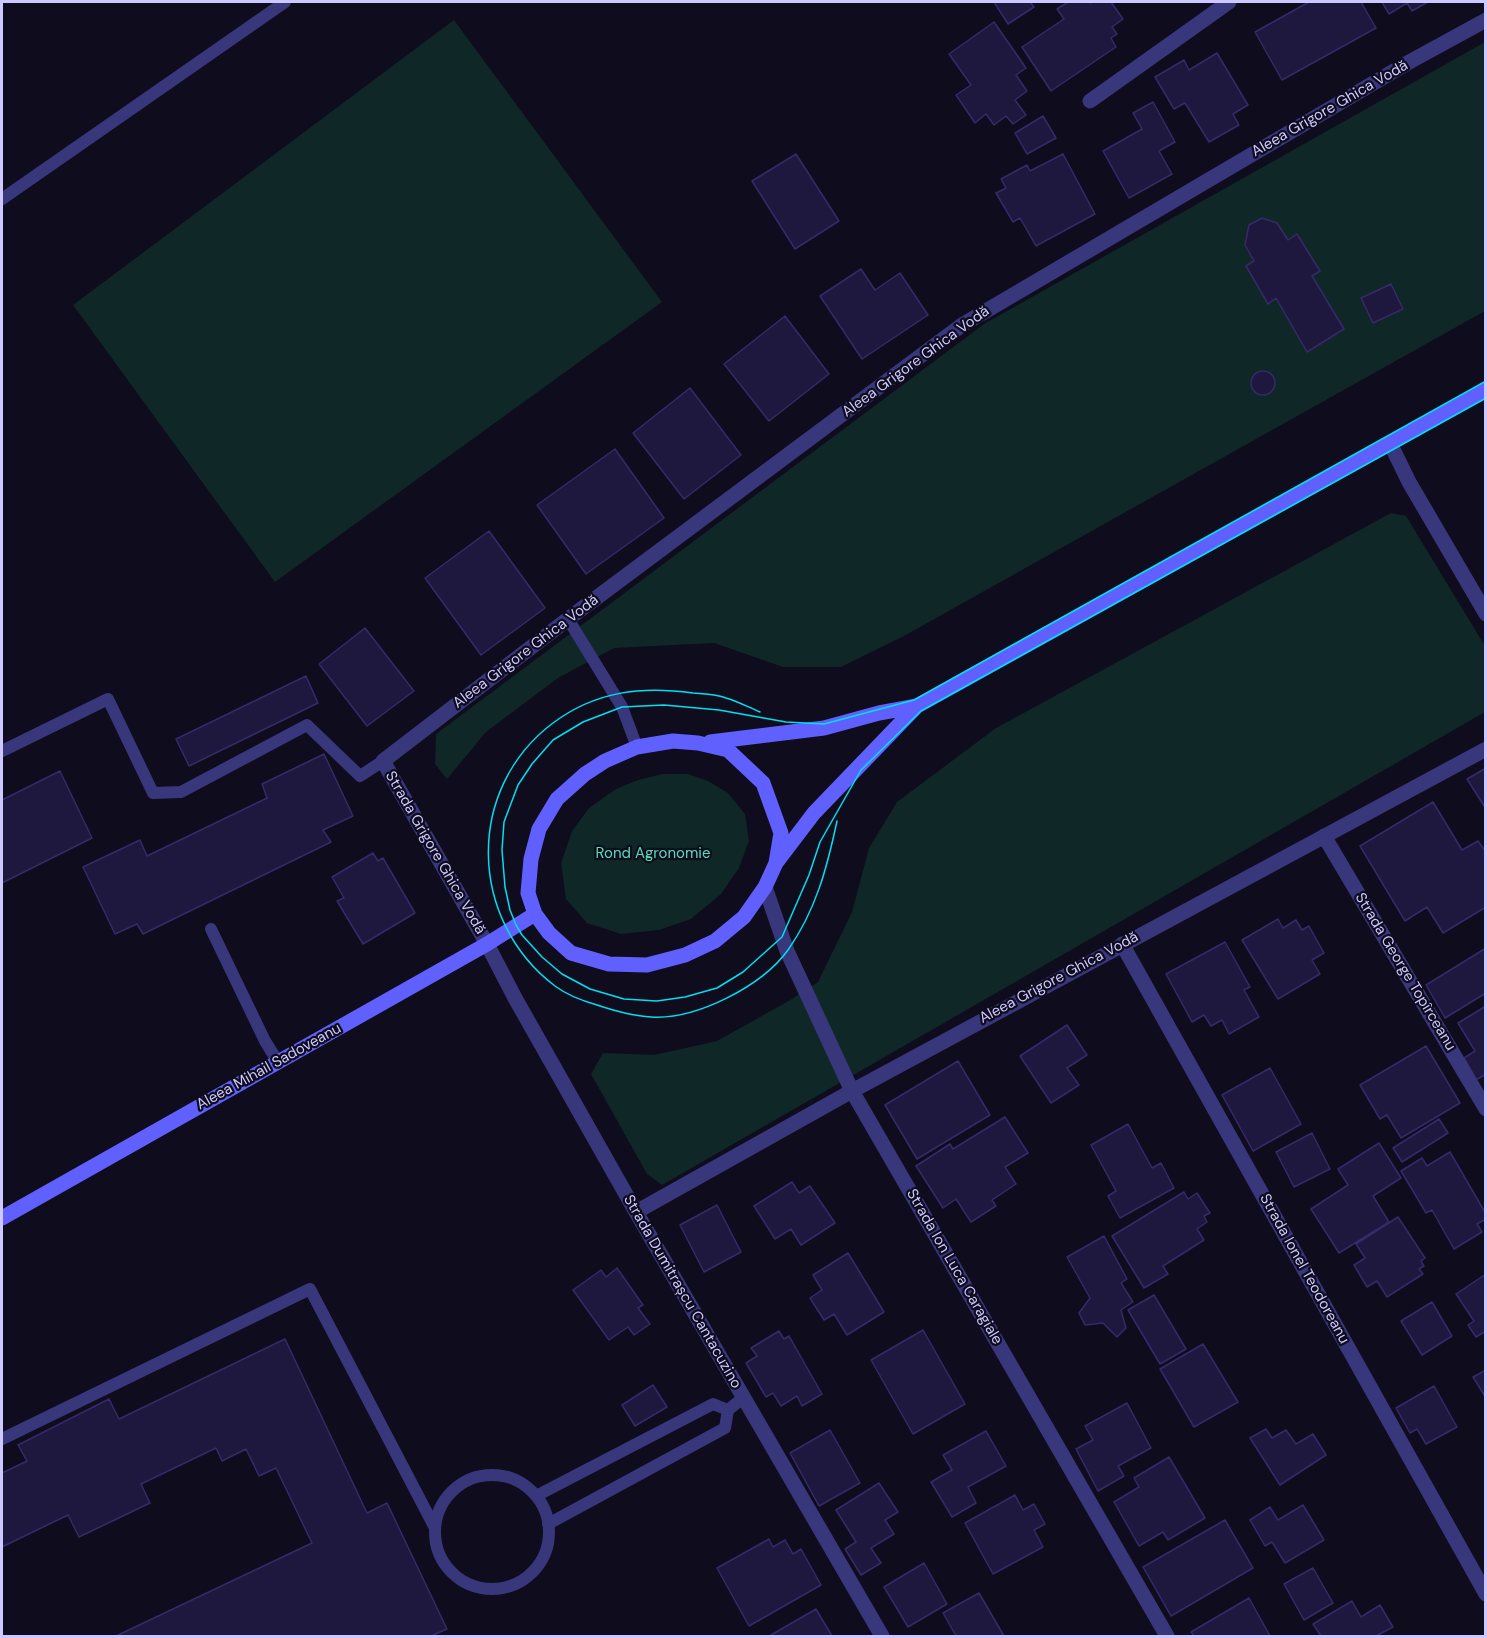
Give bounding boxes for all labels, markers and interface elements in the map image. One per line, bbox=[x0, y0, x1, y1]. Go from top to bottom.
street label: Aleea Grigore Ghica Vodă bbox=[1249, 57, 1411, 161]
street label: Aleea Grigore Ghica Vodă bbox=[839, 303, 993, 421]
street label: Aleea Grigore Ghica Vodă bbox=[450, 591, 602, 713]
street label: Strada Grigore Ghica Vodă bbox=[381, 768, 489, 938]
park label: Rond Agronomie bbox=[596, 845, 710, 863]
street label: Strada George Topîrceanu bbox=[1351, 890, 1459, 1054]
street label: Aleea Grigore Ghica Vodă bbox=[976, 928, 1142, 1028]
street label: Aleea Mihail Sadoveanu bbox=[194, 1020, 344, 1114]
street label: Strada Ion Luca Caragiale bbox=[902, 1186, 1006, 1348]
street label: Strada Ionel Teodoreanu bbox=[1255, 1191, 1353, 1347]
street label: Strada Dumitrașcu Cantacuzino bbox=[619, 1192, 745, 1392]

